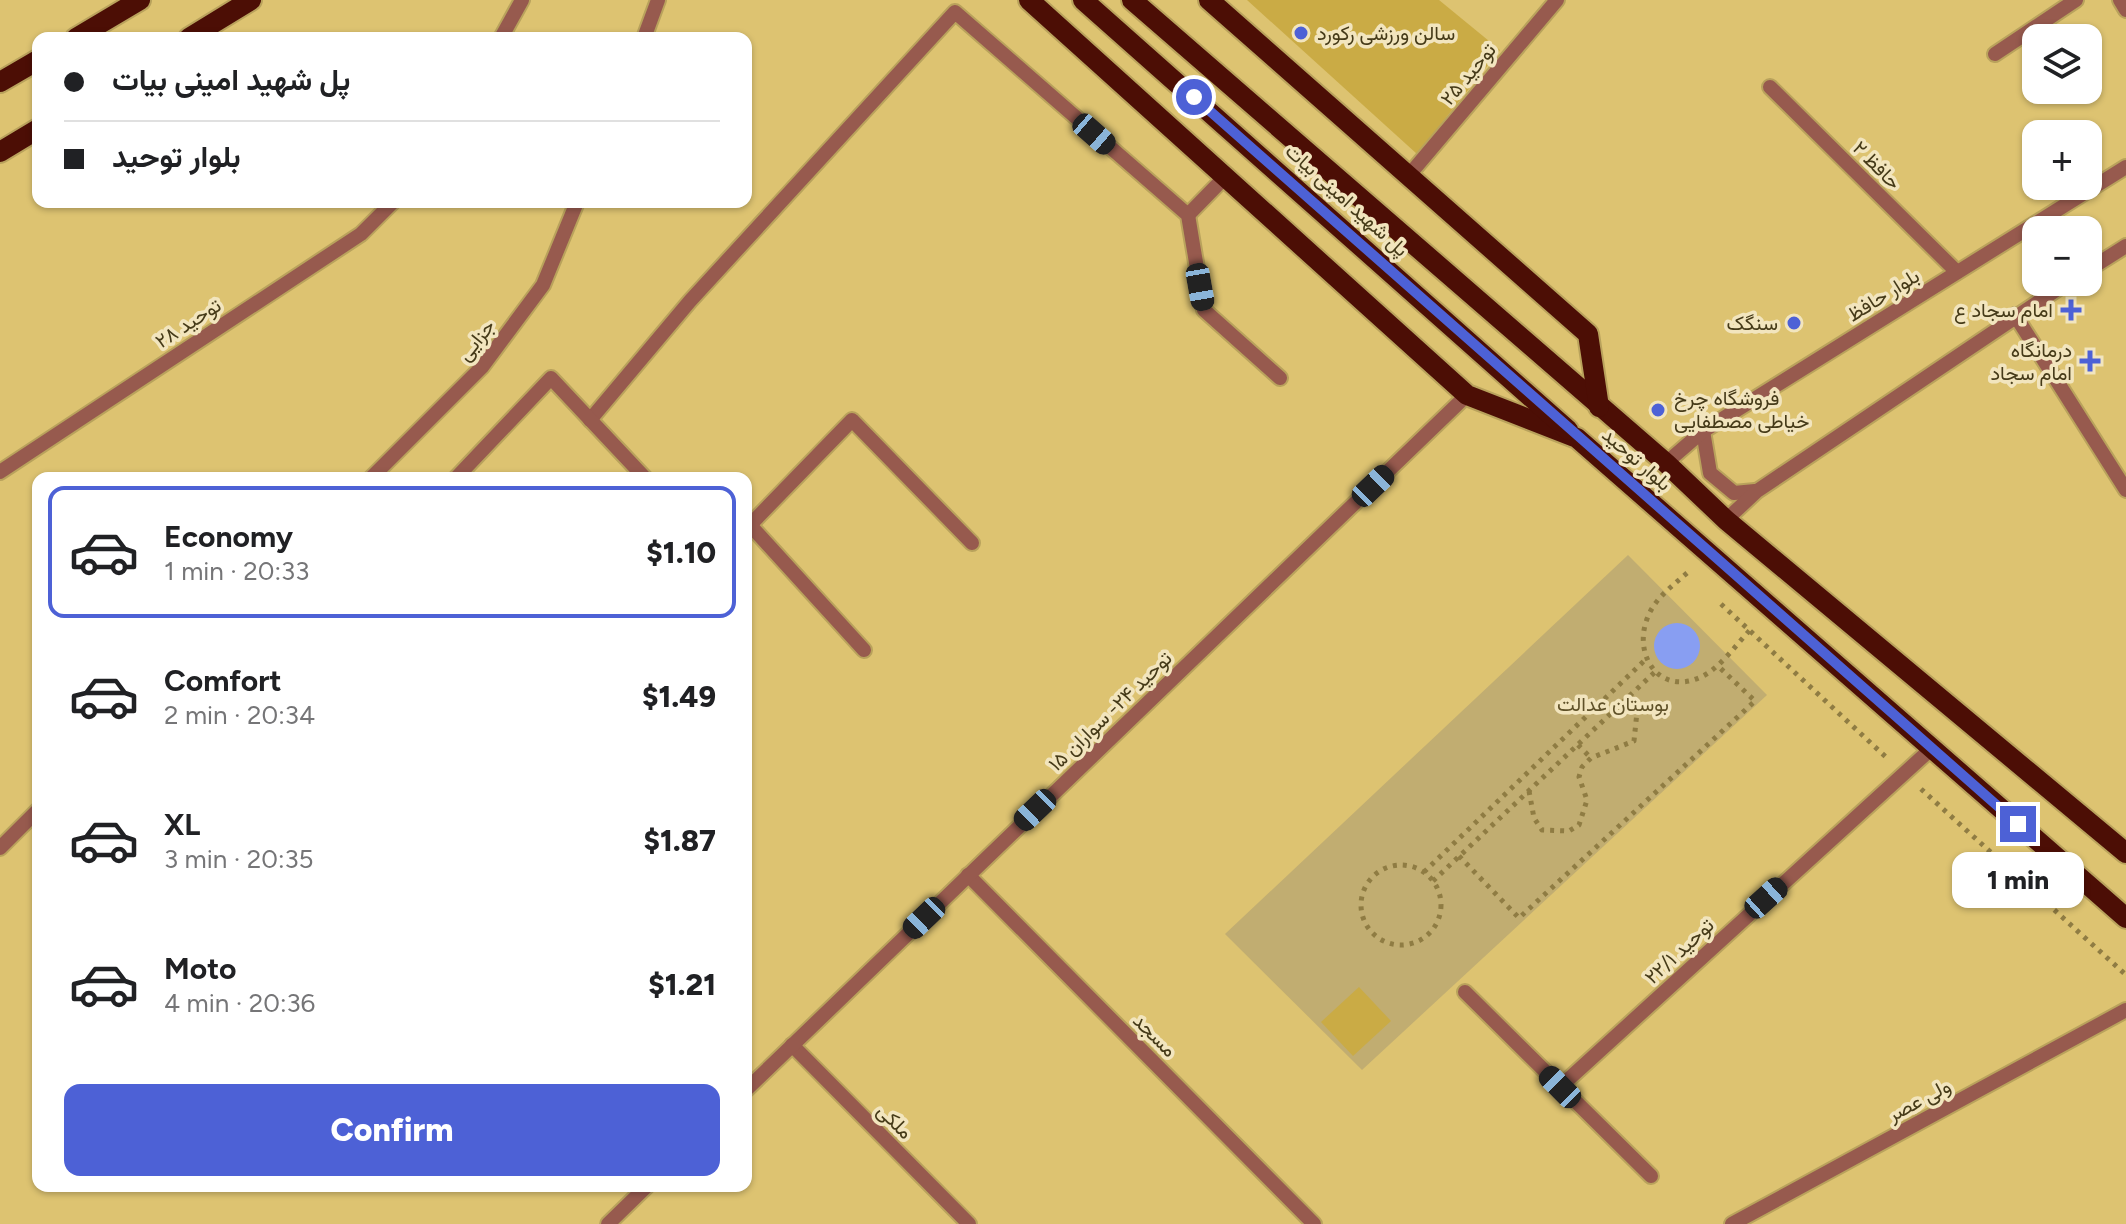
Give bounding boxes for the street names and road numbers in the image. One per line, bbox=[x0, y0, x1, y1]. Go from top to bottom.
street label: توحید ۲۵ bbox=[1435, 38, 1502, 111]
street label: حافظ ۲ bbox=[1848, 136, 1906, 194]
street label: پل شهید امینی بیات bbox=[1279, 139, 1413, 263]
street label: بلوار حافظ bbox=[1842, 263, 1924, 327]
street label: توحید ۲۸ bbox=[151, 293, 226, 354]
street label: جزایی bbox=[452, 314, 501, 366]
street label: بلوار توحید bbox=[1597, 422, 1677, 496]
street label: توحید ۲۴- سواران ۱۵ bbox=[1043, 646, 1177, 777]
street label: توحید ۲۲/۱ bbox=[1639, 913, 1719, 990]
street label: مسجد bbox=[1128, 1008, 1182, 1062]
street label: ولی عصر bbox=[1882, 1073, 1955, 1128]
street label: ملکی bbox=[872, 1098, 918, 1144]

